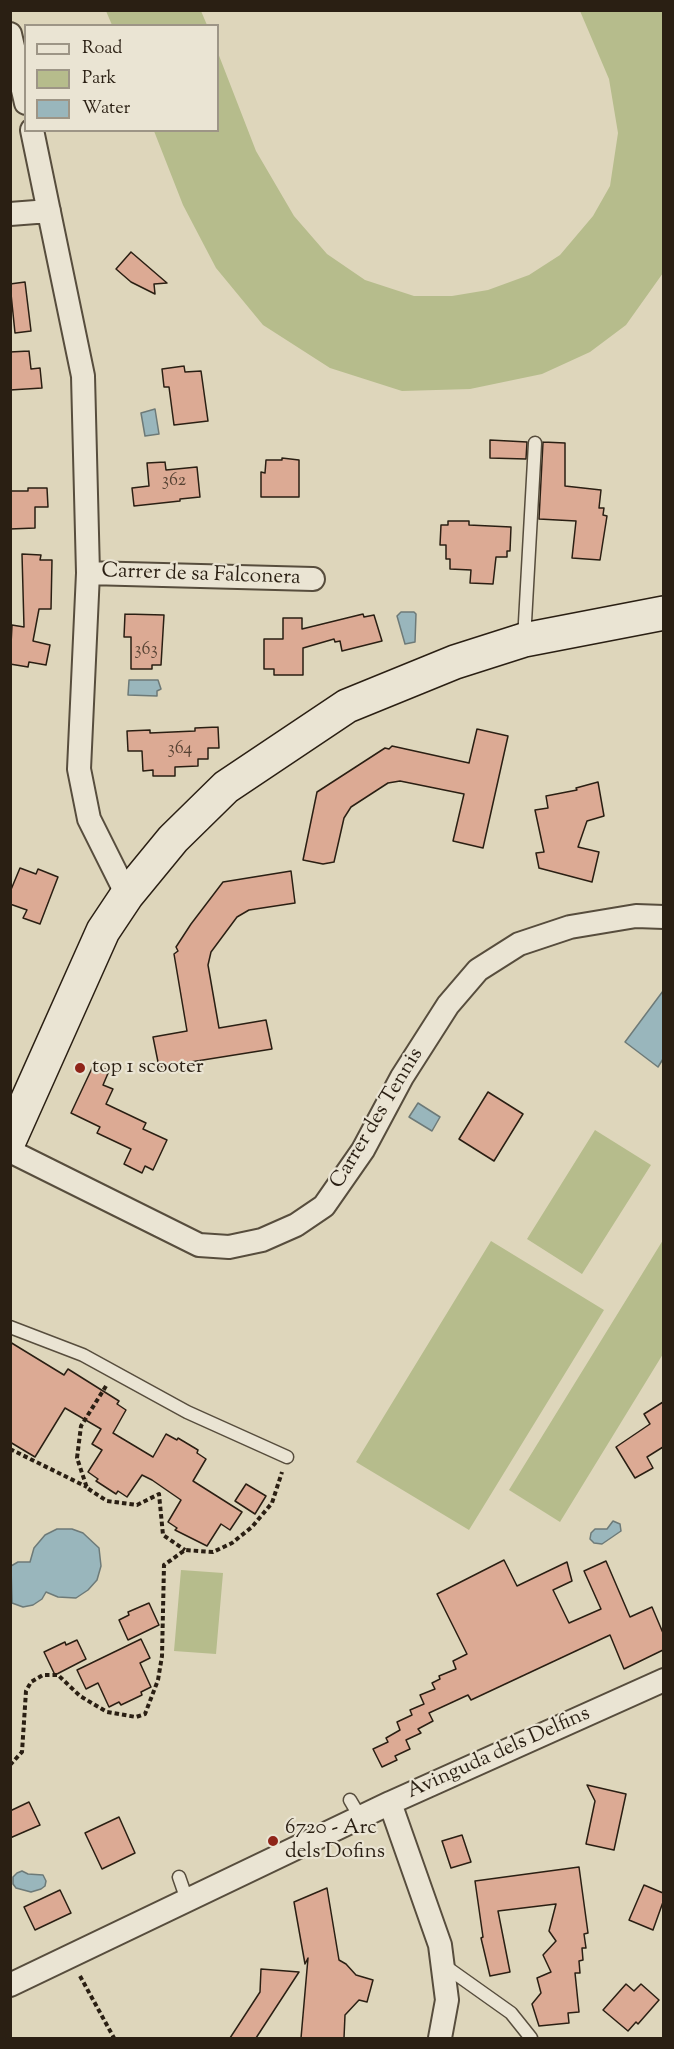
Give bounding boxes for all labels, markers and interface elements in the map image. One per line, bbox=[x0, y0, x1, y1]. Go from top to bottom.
legend bbox=[24, 24, 219, 132]
text: Road bbox=[82, 36, 122, 62]
text: Park bbox=[82, 66, 116, 92]
text: Water bbox=[82, 96, 130, 122]
house number: 362 bbox=[162, 471, 186, 493]
street label: Carrer de sa Falconera bbox=[101, 560, 301, 592]
house number: 363 bbox=[134, 640, 158, 662]
house number: 364 bbox=[168, 739, 192, 761]
street label: Carrer des Tennis bbox=[326, 1044, 430, 1194]
place label: top 1 scooter bbox=[92, 1055, 204, 1081]
marker: top 1 scooter bbox=[73, 1061, 87, 1075]
street label: Avinguda dels Delfins bbox=[404, 1702, 594, 1806]
place label: 6720 - Arc dels Dofins bbox=[285, 1816, 385, 1866]
marker: 6720 - Arc dels Dofins bbox=[266, 1834, 280, 1848]

